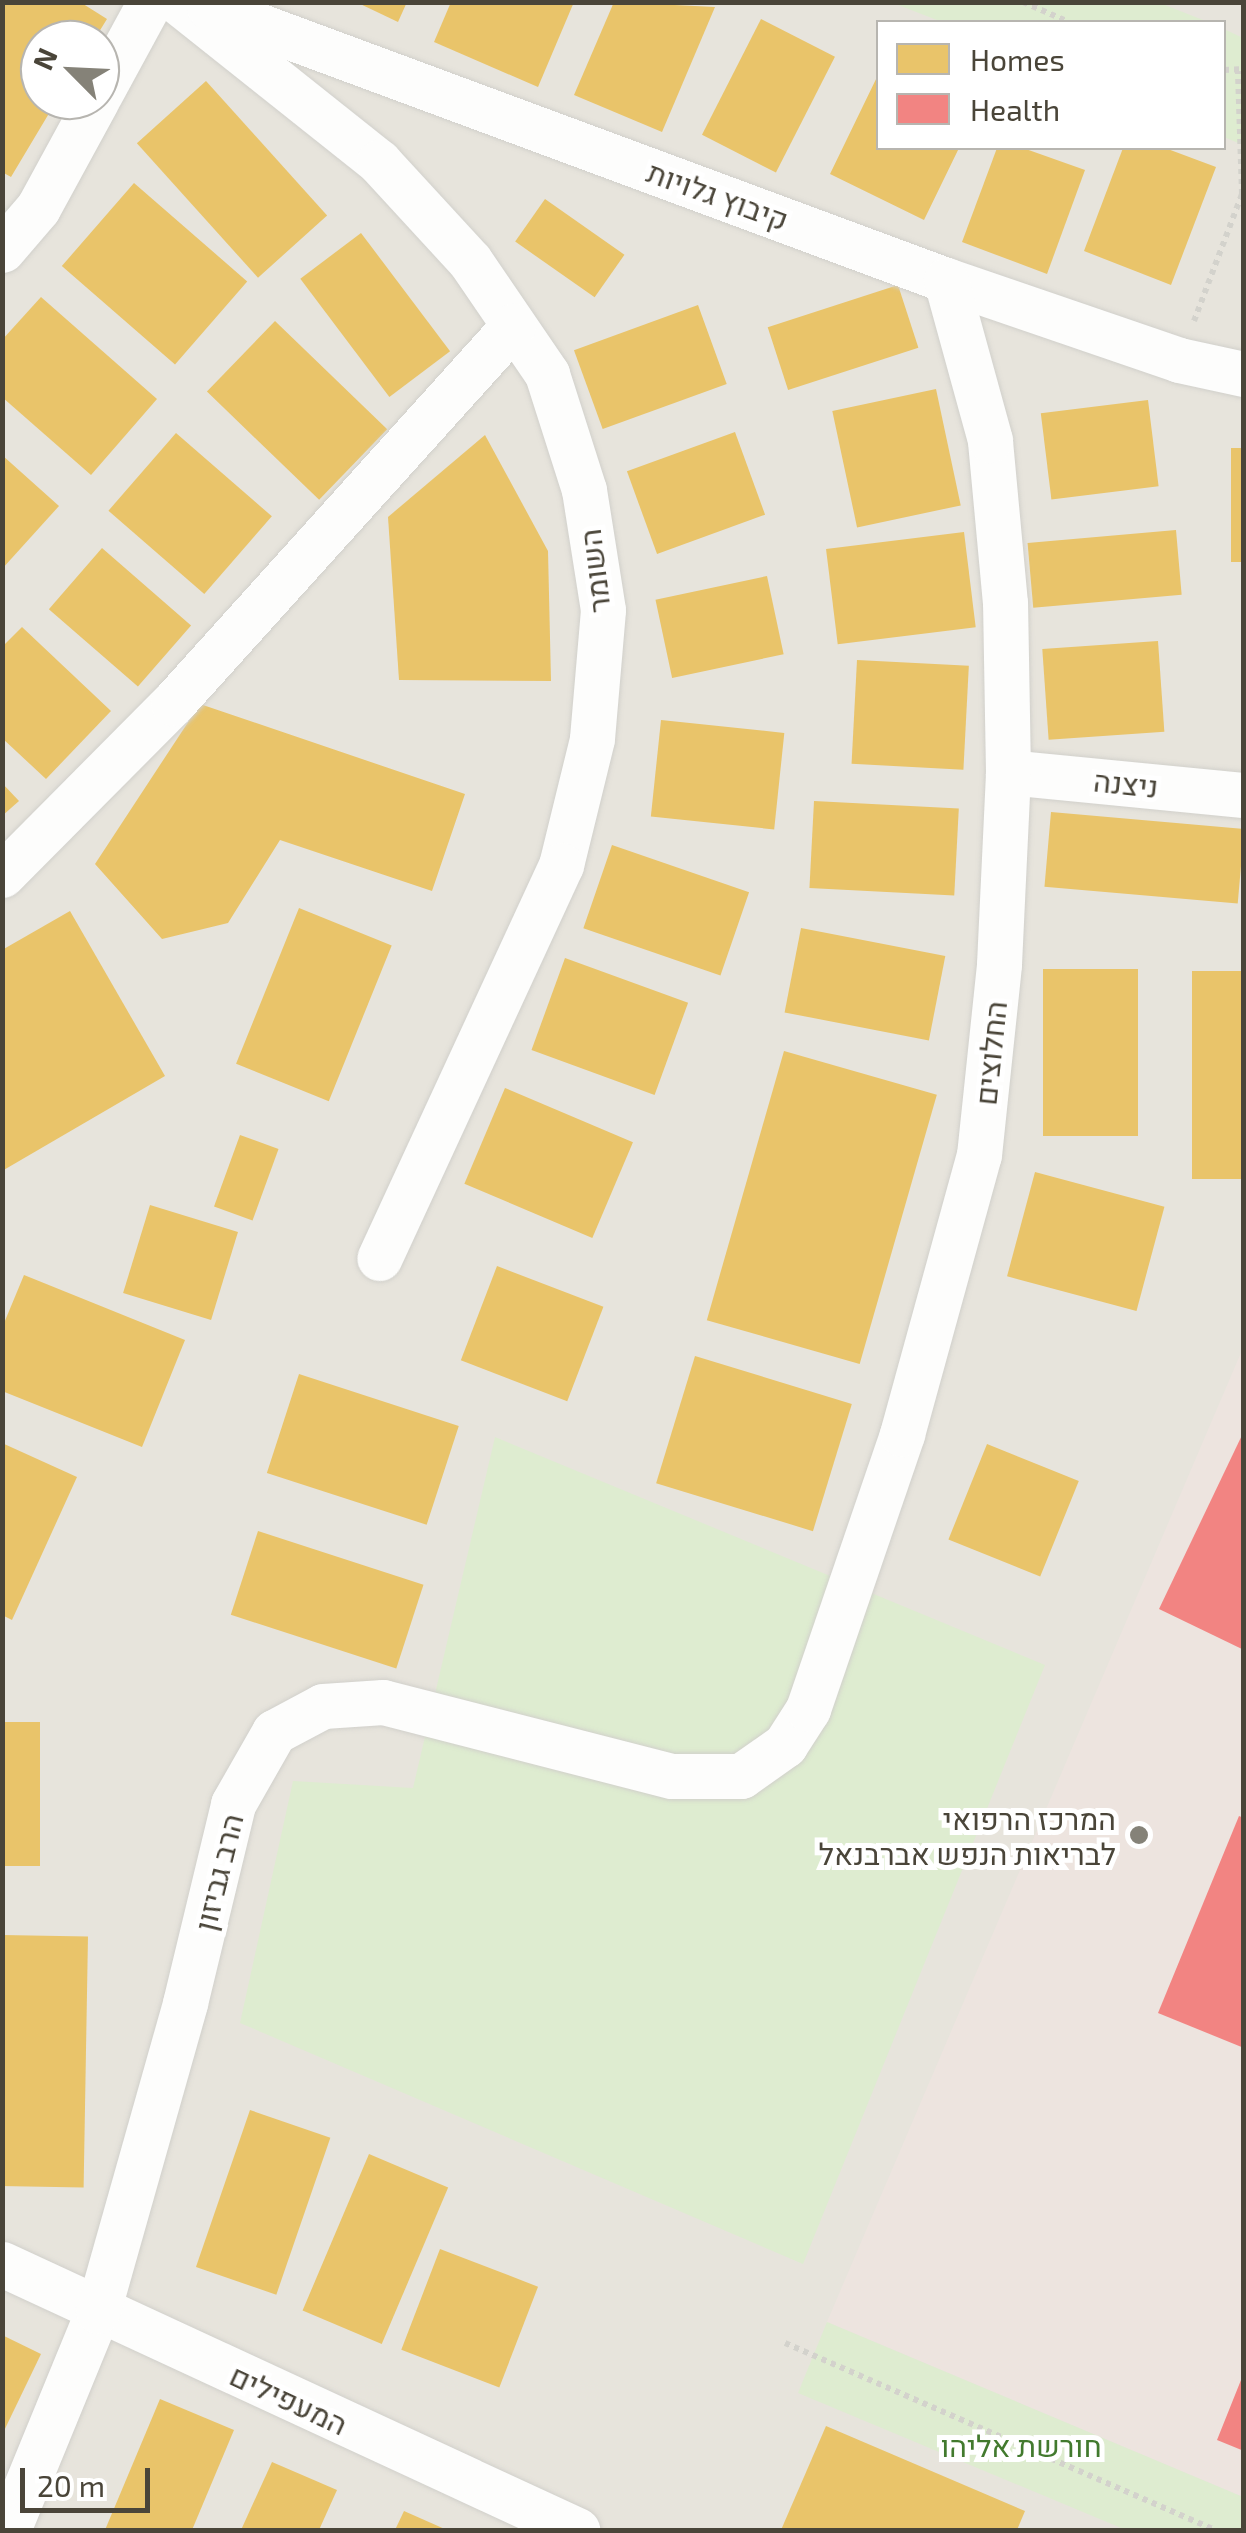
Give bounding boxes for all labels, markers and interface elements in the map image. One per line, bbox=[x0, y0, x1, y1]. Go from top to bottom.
north arrow bbox=[20, 20, 120, 120]
legend bbox=[876, 20, 1226, 150]
text: Homes bbox=[970, 41, 1065, 77]
text: N bbox=[25, 42, 64, 75]
text: Health bbox=[970, 91, 1060, 127]
street label: קיבוץ גלויות bbox=[642, 153, 794, 237]
street label: השומר bbox=[571, 527, 617, 615]
street label: ניצנה bbox=[1092, 762, 1160, 804]
street label: החלוצים bbox=[967, 999, 1013, 1107]
place label: המרכז הרפואי לבריאות הנפש אברבנאל bbox=[819, 1800, 1116, 1870]
street label: הרב גביזון bbox=[186, 1810, 250, 1934]
marker: המרכז הרפואי לבריאות הנפש אברבנאל bbox=[1126, 1822, 1152, 1848]
street label: המעפילים bbox=[225, 2356, 353, 2442]
park label: חורשת אליהו bbox=[940, 2427, 1102, 2463]
scale bar bbox=[25, 2448, 155, 2510]
text: 20 m bbox=[37, 2467, 105, 2503]

